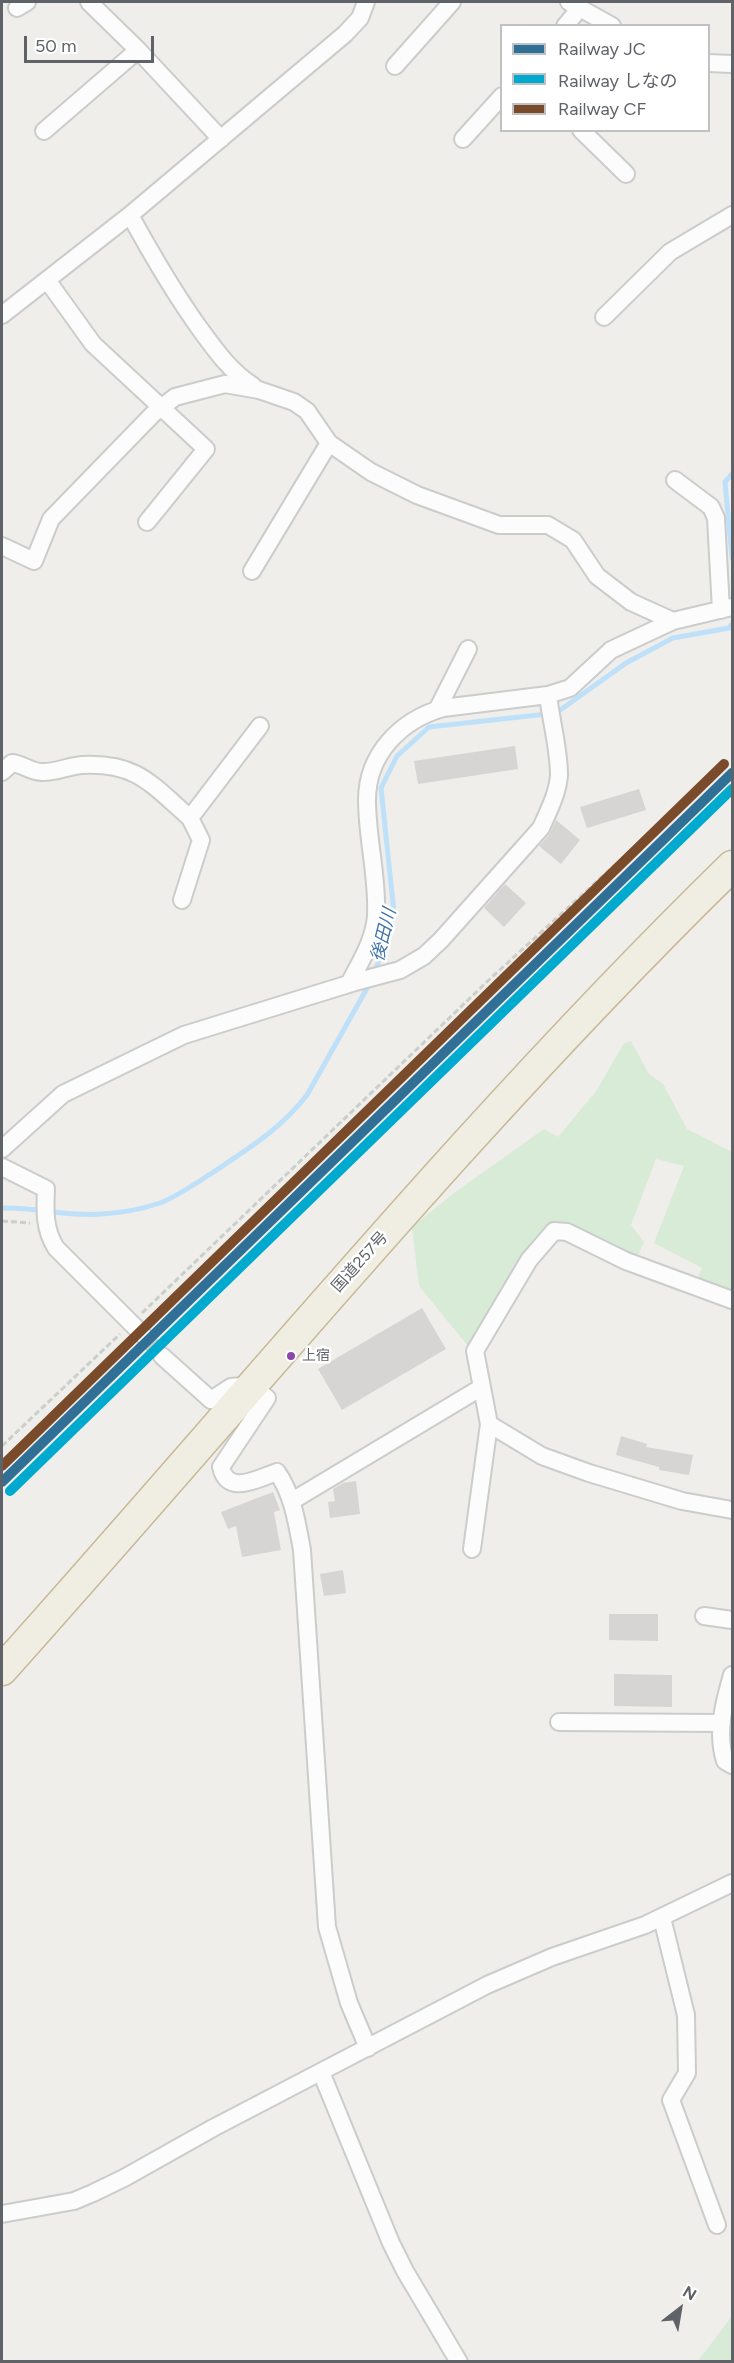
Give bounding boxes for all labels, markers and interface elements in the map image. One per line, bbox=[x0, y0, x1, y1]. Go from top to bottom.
scale bar bbox=[27, 24, 158, 62]
legend bbox=[500, 24, 710, 132]
text: 50 m bbox=[35, 35, 77, 57]
text: Railway JC bbox=[558, 38, 646, 60]
text: Railway しなの bbox=[558, 70, 677, 92]
text: Railway CF bbox=[558, 98, 646, 120]
water label: 後田川 bbox=[367, 906, 401, 964]
street label: 国道257号 bbox=[328, 1228, 392, 1296]
place label: 上宿 bbox=[302, 1348, 330, 1364]
marker: 上宿 bbox=[285, 1350, 297, 1362]
north arrow bbox=[650, 2279, 710, 2339]
text: N bbox=[679, 2282, 700, 2304]

